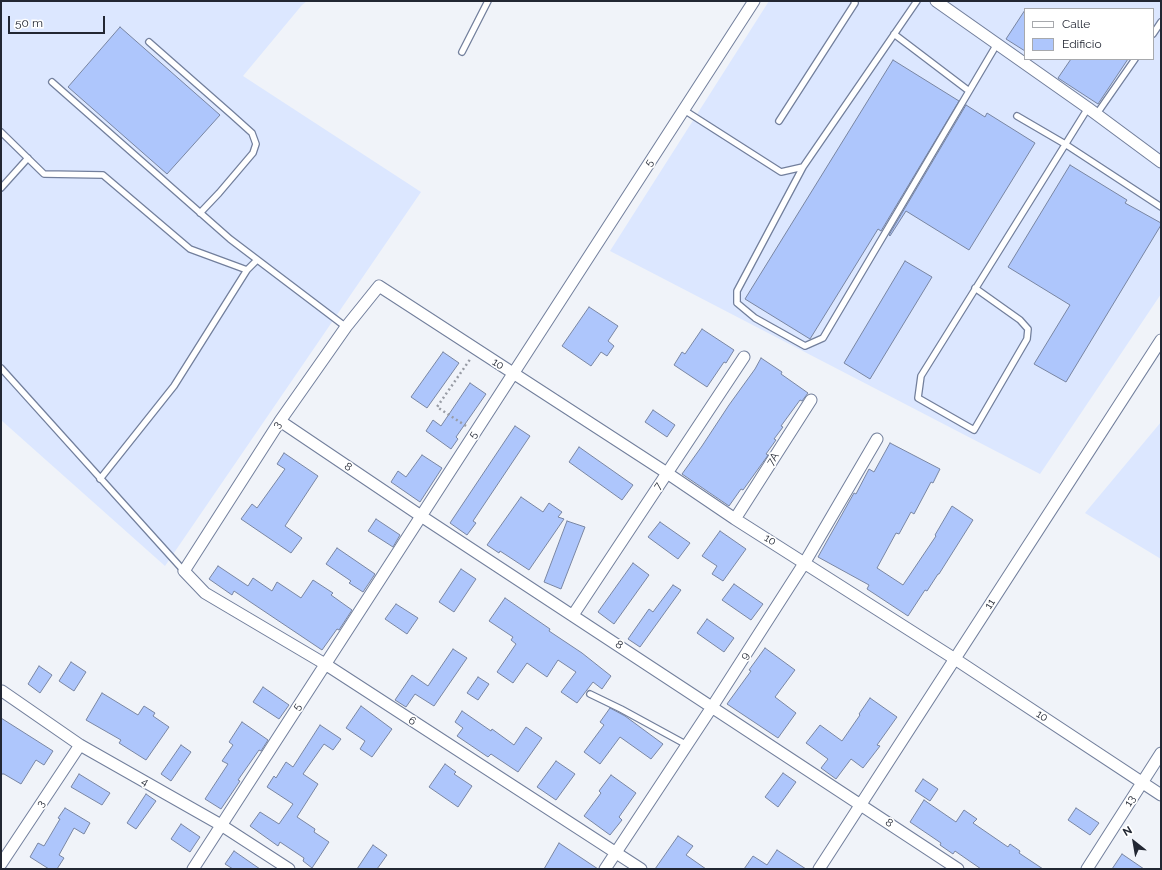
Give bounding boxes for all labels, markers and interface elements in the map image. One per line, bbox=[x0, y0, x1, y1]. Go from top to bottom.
scale bar bbox=[10, 8, 107, 34]
legend bbox=[1024, 8, 1154, 60]
text: 50 m bbox=[15, 16, 43, 30]
text: Calle bbox=[1062, 17, 1090, 31]
text: Edificio bbox=[1062, 37, 1102, 51]
street label: 5 bbox=[642, 157, 656, 169]
street label: 10 bbox=[490, 355, 506, 373]
street label: 3 bbox=[270, 419, 284, 431]
street label: 5 bbox=[466, 429, 480, 441]
street label: 7A bbox=[764, 450, 782, 468]
street label: 8 bbox=[342, 460, 354, 474]
street label: 7 bbox=[651, 480, 665, 492]
street label: 10 bbox=[762, 531, 778, 549]
street label: 11 bbox=[982, 596, 998, 612]
street label: 8 bbox=[613, 638, 625, 652]
street label: 9 bbox=[738, 650, 752, 662]
street label: 5 bbox=[290, 701, 304, 713]
street label: 10 bbox=[1034, 707, 1050, 725]
street label: 6 bbox=[406, 714, 418, 728]
street label: 4 bbox=[139, 775, 151, 789]
street label: 13 bbox=[1122, 793, 1138, 809]
street label: 3 bbox=[34, 798, 48, 810]
street label: 8 bbox=[883, 816, 895, 830]
north arrow bbox=[1114, 822, 1154, 862]
text: N bbox=[1121, 824, 1135, 839]

